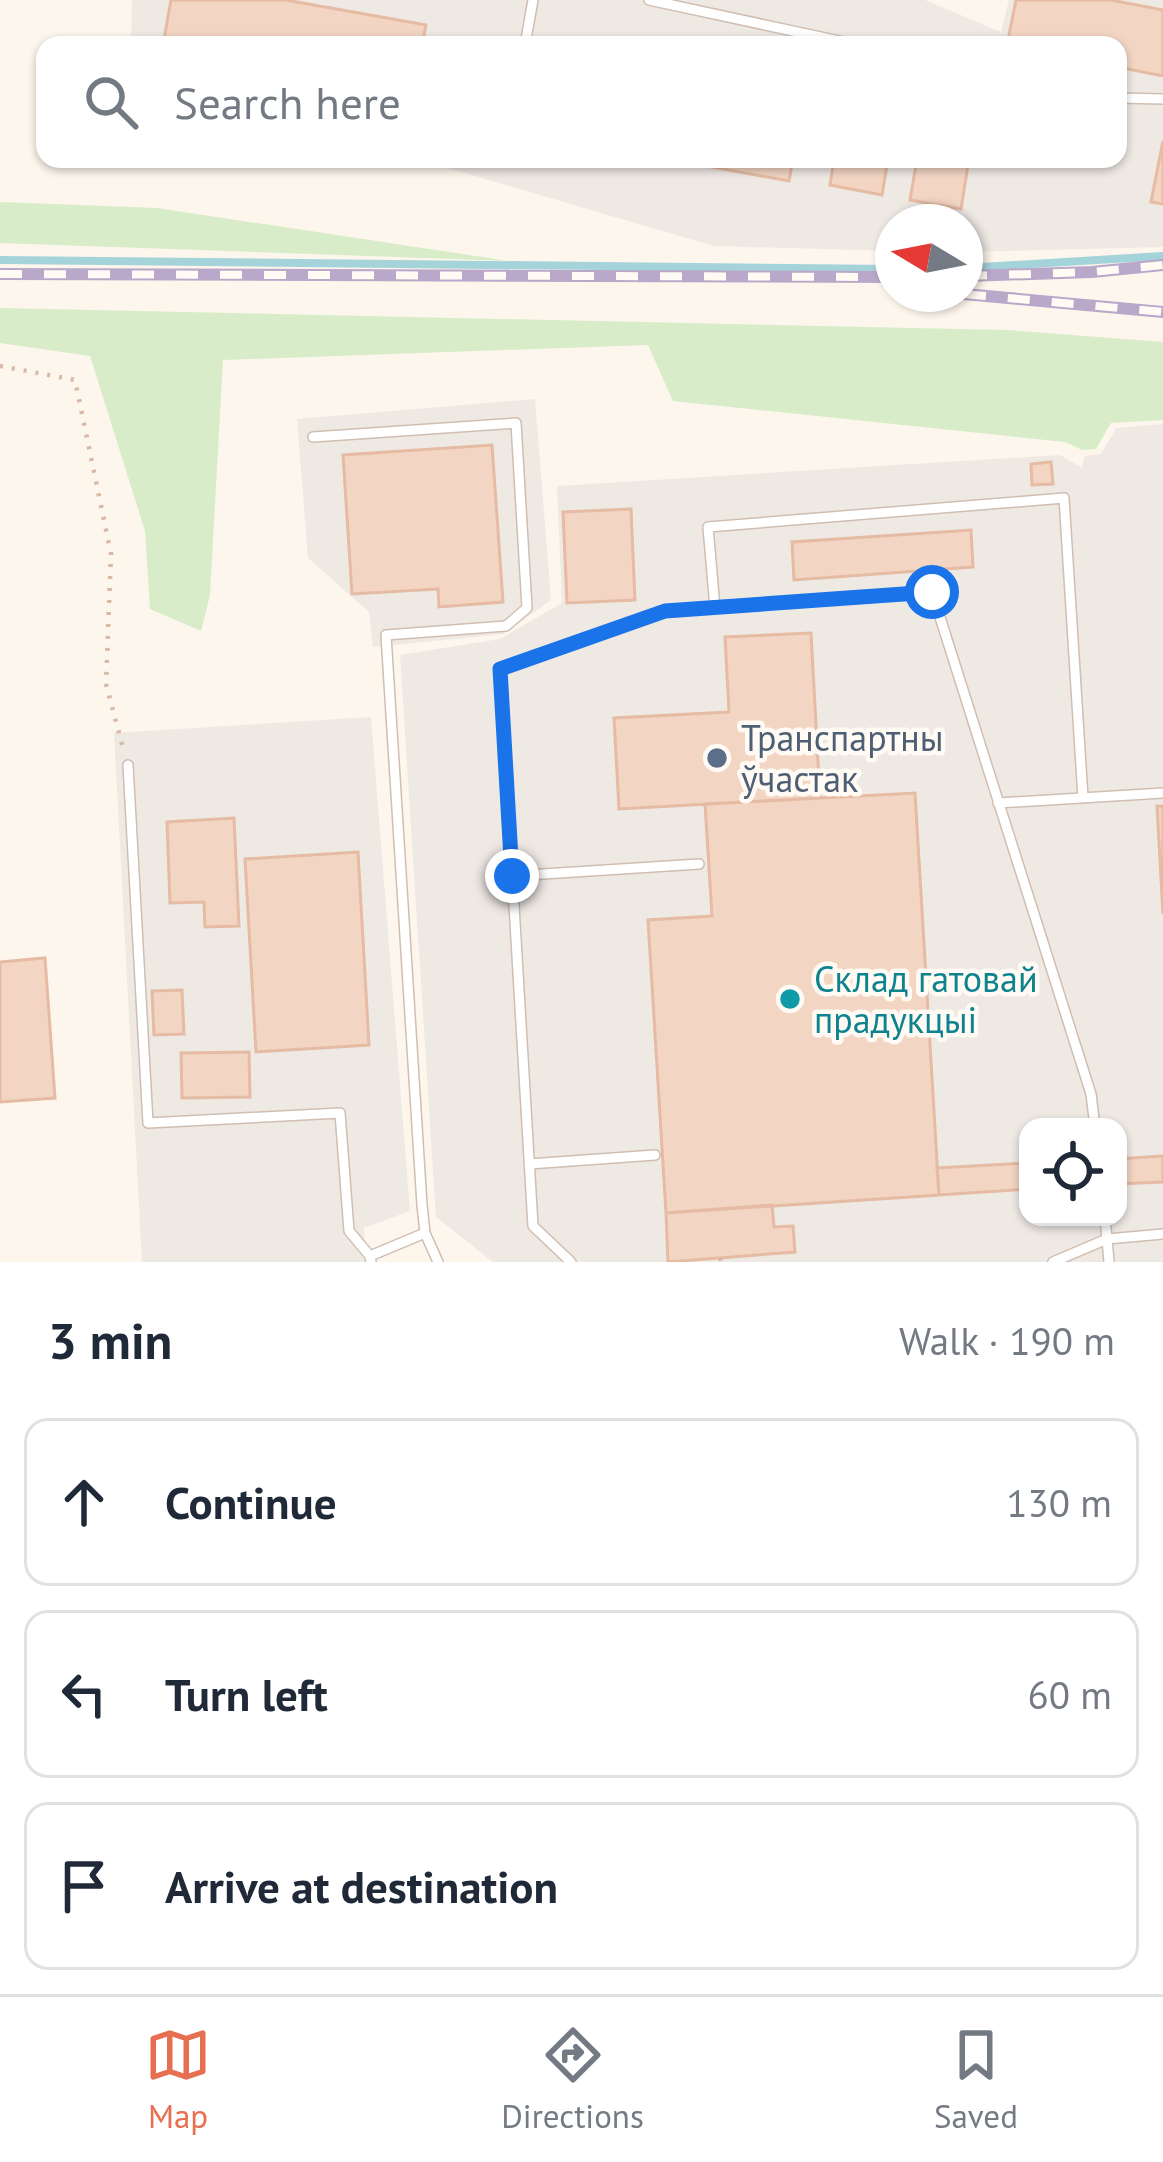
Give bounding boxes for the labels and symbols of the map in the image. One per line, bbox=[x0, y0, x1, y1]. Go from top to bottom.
north arrow bbox=[875, 204, 983, 312]
route start bbox=[905, 565, 959, 619]
place label: Транспартны ўчастак bbox=[741, 714, 944, 802]
marker: Транспартны ўчастак bbox=[704, 745, 730, 771]
route end bbox=[485, 849, 539, 903]
place label: Склад гатовай прадукцыі bbox=[814, 955, 1038, 1043]
marker: Склад гатовай прадукцыі bbox=[777, 986, 803, 1012]

